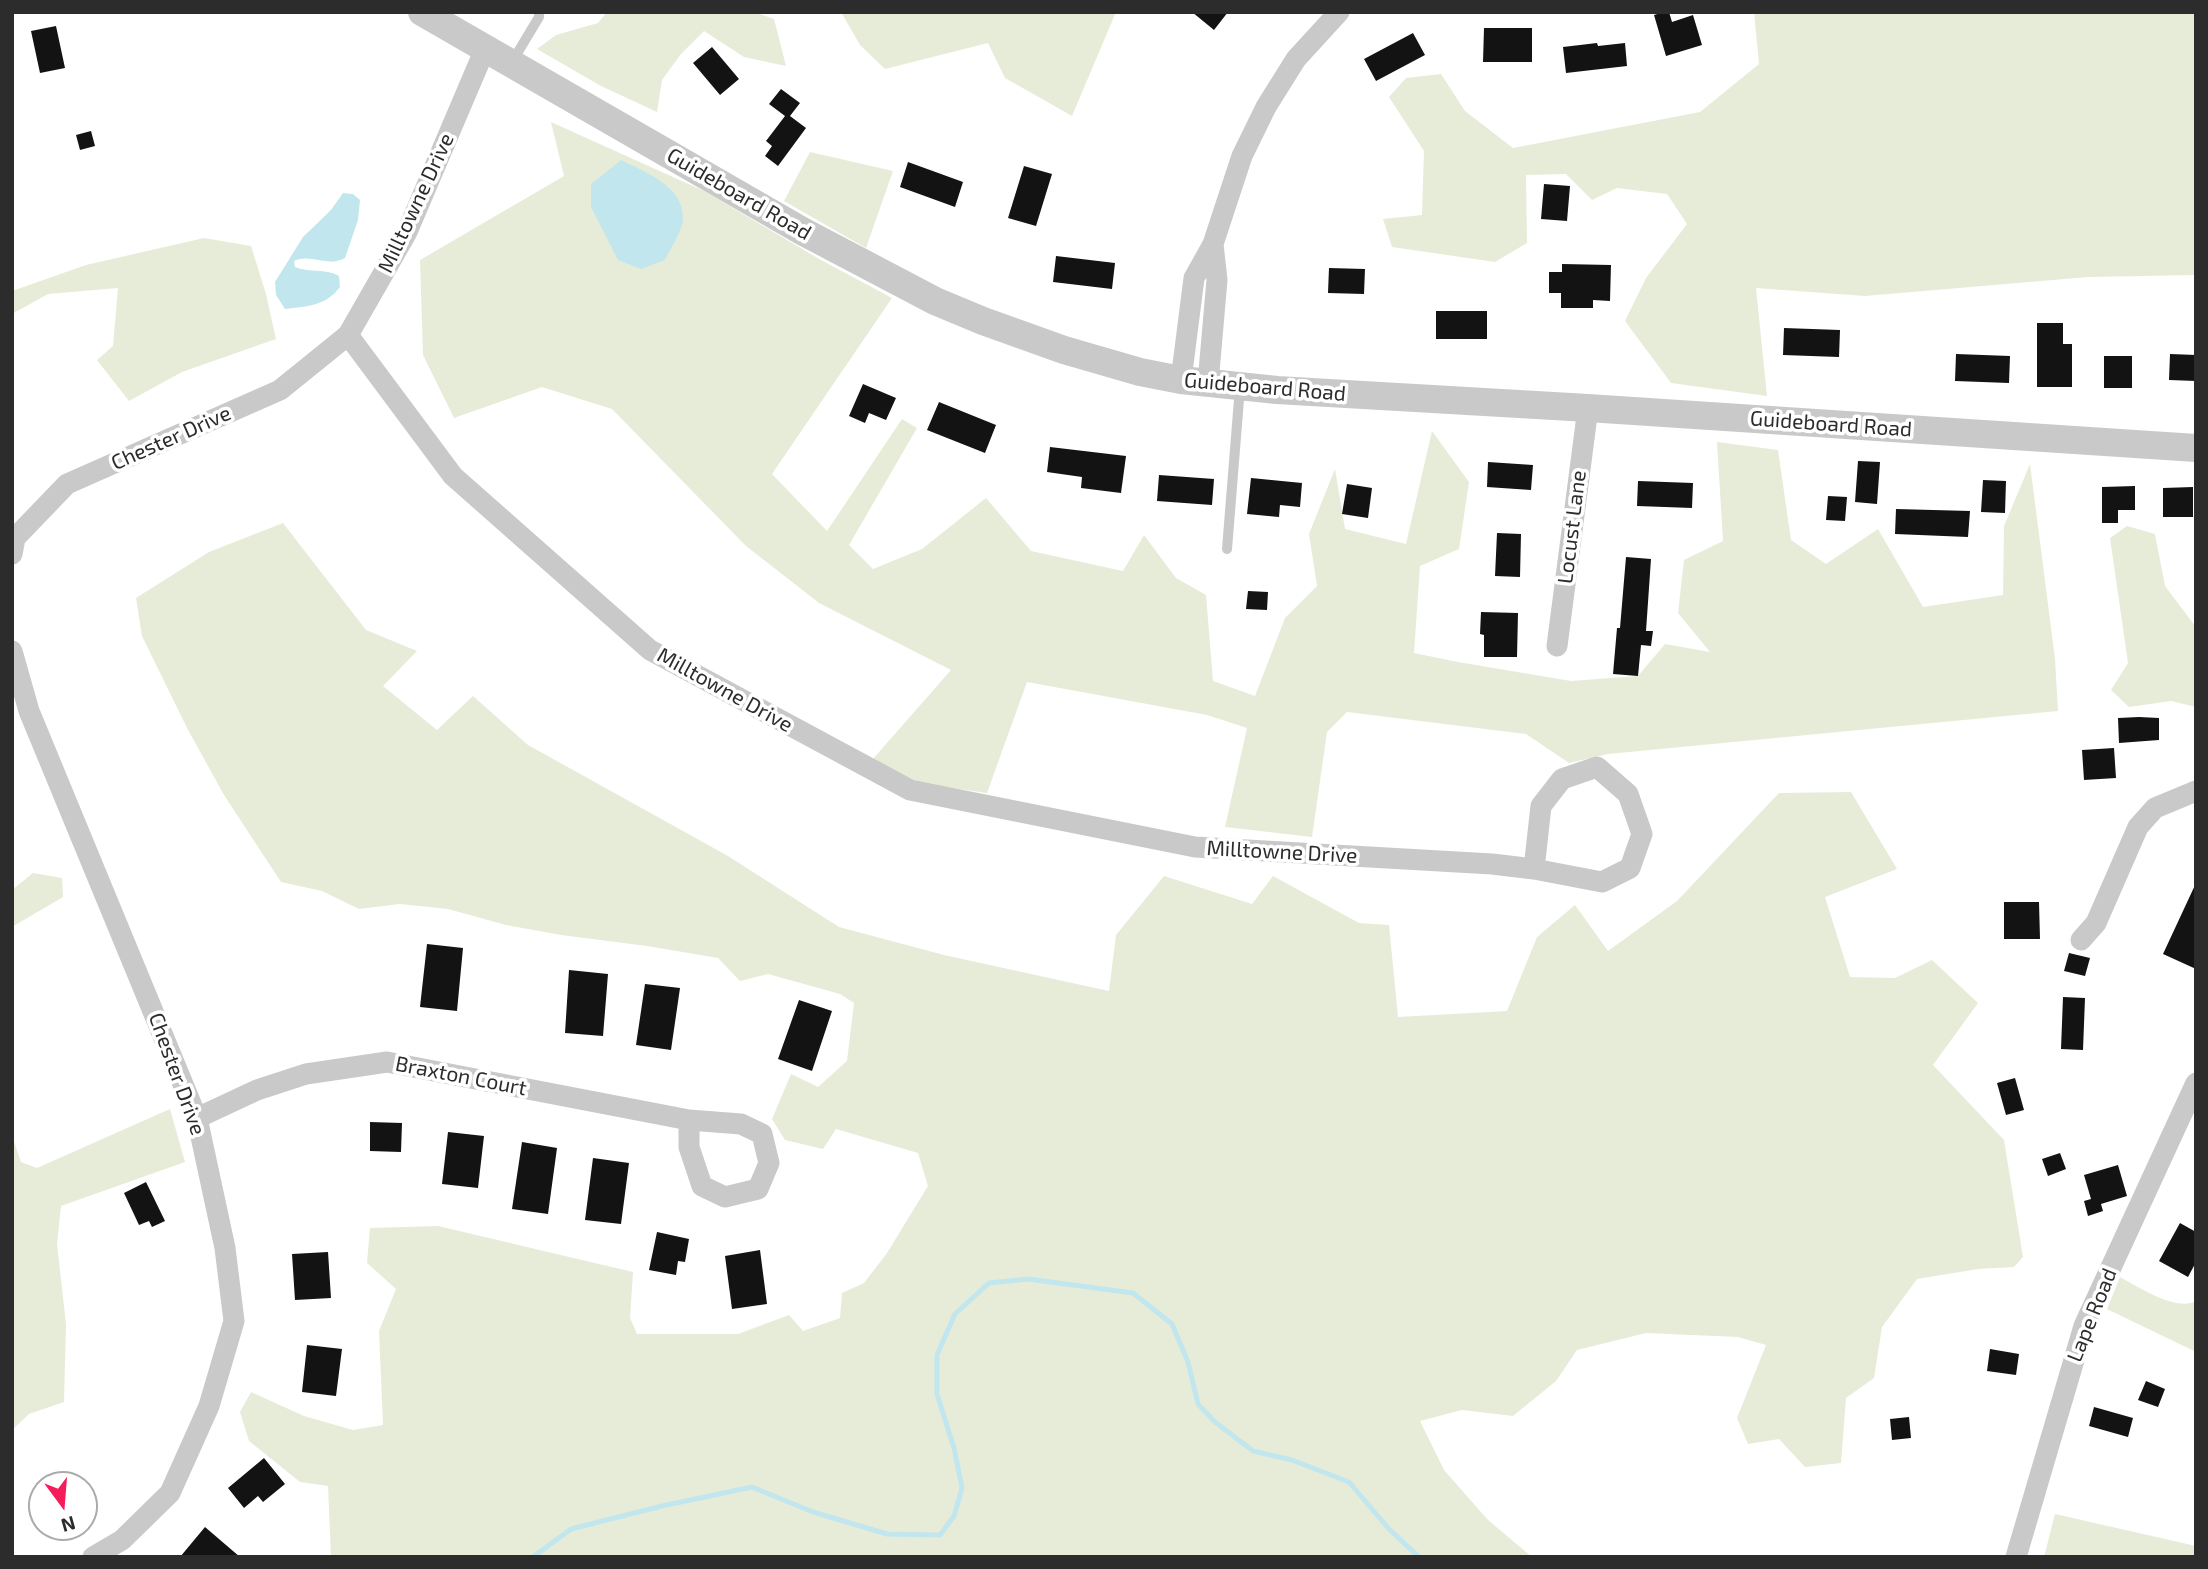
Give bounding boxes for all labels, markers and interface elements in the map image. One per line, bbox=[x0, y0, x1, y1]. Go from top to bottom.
street label: Milltowne Drive bbox=[373, 129, 459, 277]
street label: Guideboard Road bbox=[662, 142, 816, 246]
street label: Guideboard Road bbox=[1183, 367, 1347, 407]
street label: Chester Drive bbox=[107, 400, 235, 476]
street label: Guideboard Road bbox=[1749, 406, 1913, 442]
street label: Locust Lane bbox=[1553, 469, 1591, 585]
street label: Milltowne Drive bbox=[653, 642, 797, 738]
street label: Milltowne Drive bbox=[1206, 835, 1358, 869]
street label: Chester Drive bbox=[143, 1009, 211, 1139]
street label: Braxton Court bbox=[393, 1051, 529, 1101]
street label: Lape Road bbox=[2062, 1264, 2122, 1366]
north arrow bbox=[28, 1471, 98, 1541]
text: N bbox=[59, 1512, 78, 1538]

